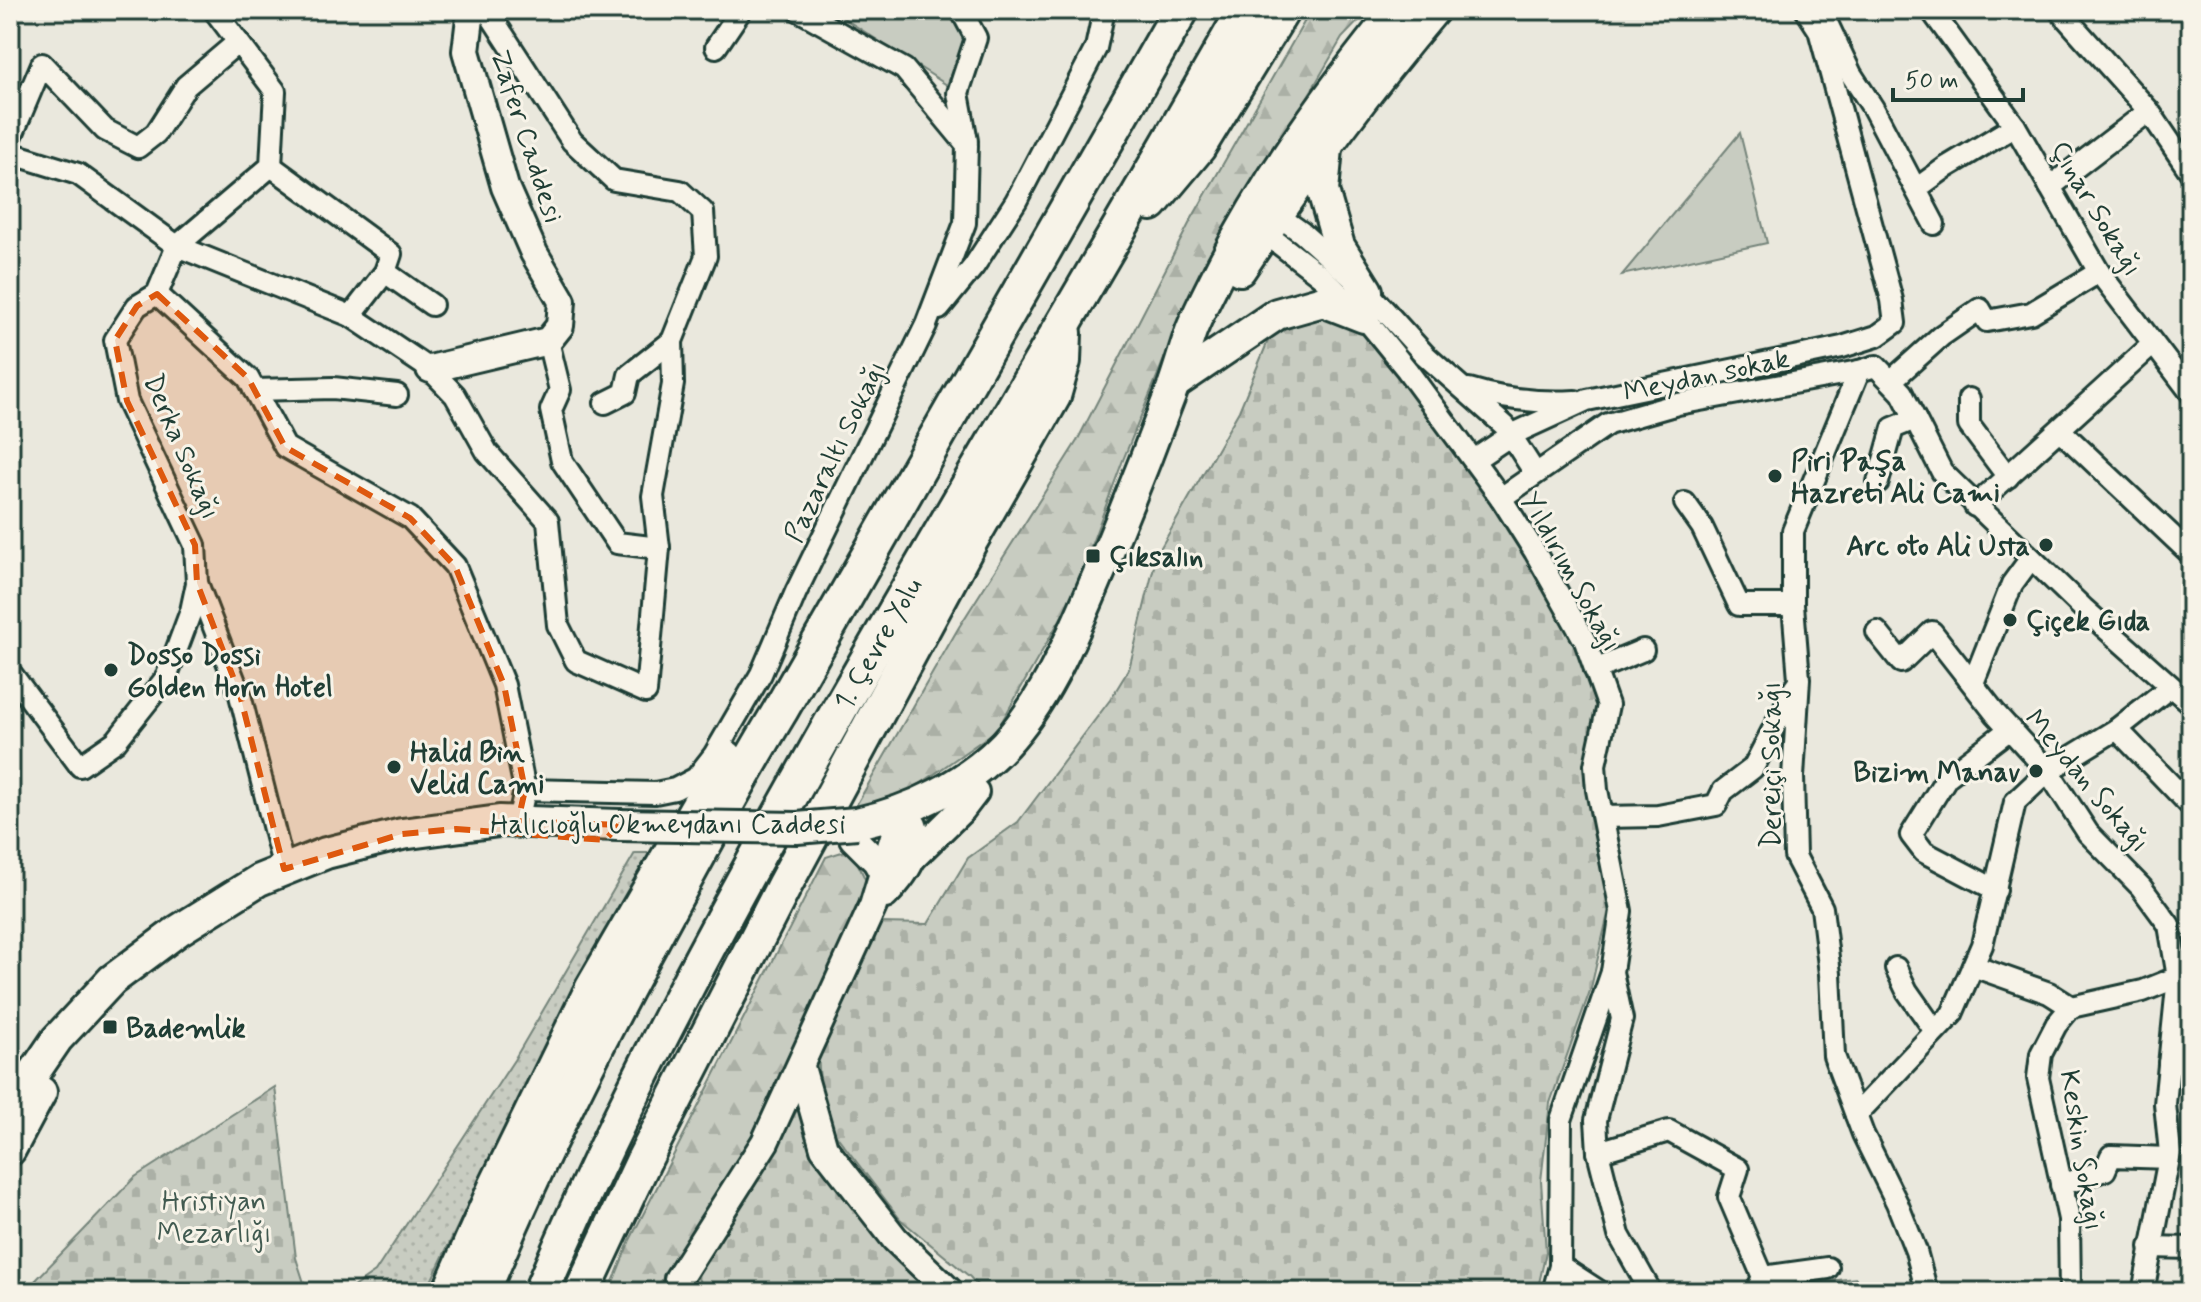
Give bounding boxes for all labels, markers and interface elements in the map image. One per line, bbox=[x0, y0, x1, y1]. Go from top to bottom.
street label: Zafer Caddesi bbox=[480, 45, 571, 228]
scale bar bbox=[1893, 52, 2023, 102]
text: 50 m bbox=[1905, 66, 1959, 97]
street label: Çınar Sokağı bbox=[2040, 135, 2150, 284]
street label: Meydan sokak bbox=[1620, 341, 1793, 412]
street label: Pazaraltı Sokağı bbox=[776, 355, 896, 549]
street label: Derka Sokağı bbox=[133, 369, 228, 525]
place label: Piri Paşa Hazreti Ali Cami bbox=[1791, 444, 2000, 513]
marker: Piri Paşa Hazreti Ali Cami bbox=[1766, 467, 1784, 485]
street label: Yıldırım Sokağı bbox=[1511, 486, 1629, 659]
place label: Arc oto Ali Usta bbox=[1846, 529, 2030, 566]
marker: Arc oto Ali Usta bbox=[2037, 536, 2055, 554]
place label: Çıksalın bbox=[1109, 540, 1203, 577]
marker: Çıksalın bbox=[1084, 547, 1102, 565]
street label: 1. Çevre Yolu bbox=[826, 571, 932, 717]
place label: Çiçek Gıda bbox=[2026, 604, 2150, 641]
marker: Çiçek Gıda bbox=[2001, 611, 2019, 629]
place label: Dosso Dossi Golden Horn Hotel bbox=[127, 638, 333, 707]
marker: Dosso Dossi Golden Horn Hotel bbox=[102, 661, 120, 679]
street label: Dereiçi Sokağı bbox=[1754, 682, 1791, 848]
street label: Meydan Sokağı bbox=[2015, 702, 2157, 861]
place label: Halid Bin Velid Cami bbox=[410, 735, 545, 804]
place label: Bizim Manav bbox=[1853, 755, 2020, 792]
marker: Halid Bin Velid Cami bbox=[385, 758, 403, 776]
marker: Bizim Manav bbox=[2027, 762, 2045, 780]
street label: Halıcıoğlu Okmeydanı Caddesi bbox=[490, 807, 846, 844]
place label: Bademlik bbox=[126, 1011, 246, 1048]
marker: Bademlik bbox=[101, 1018, 119, 1036]
street label: Keskin Sokağı bbox=[2050, 1068, 2111, 1233]
park label: Hristiyan Mezarlığı bbox=[157, 1184, 271, 1253]

